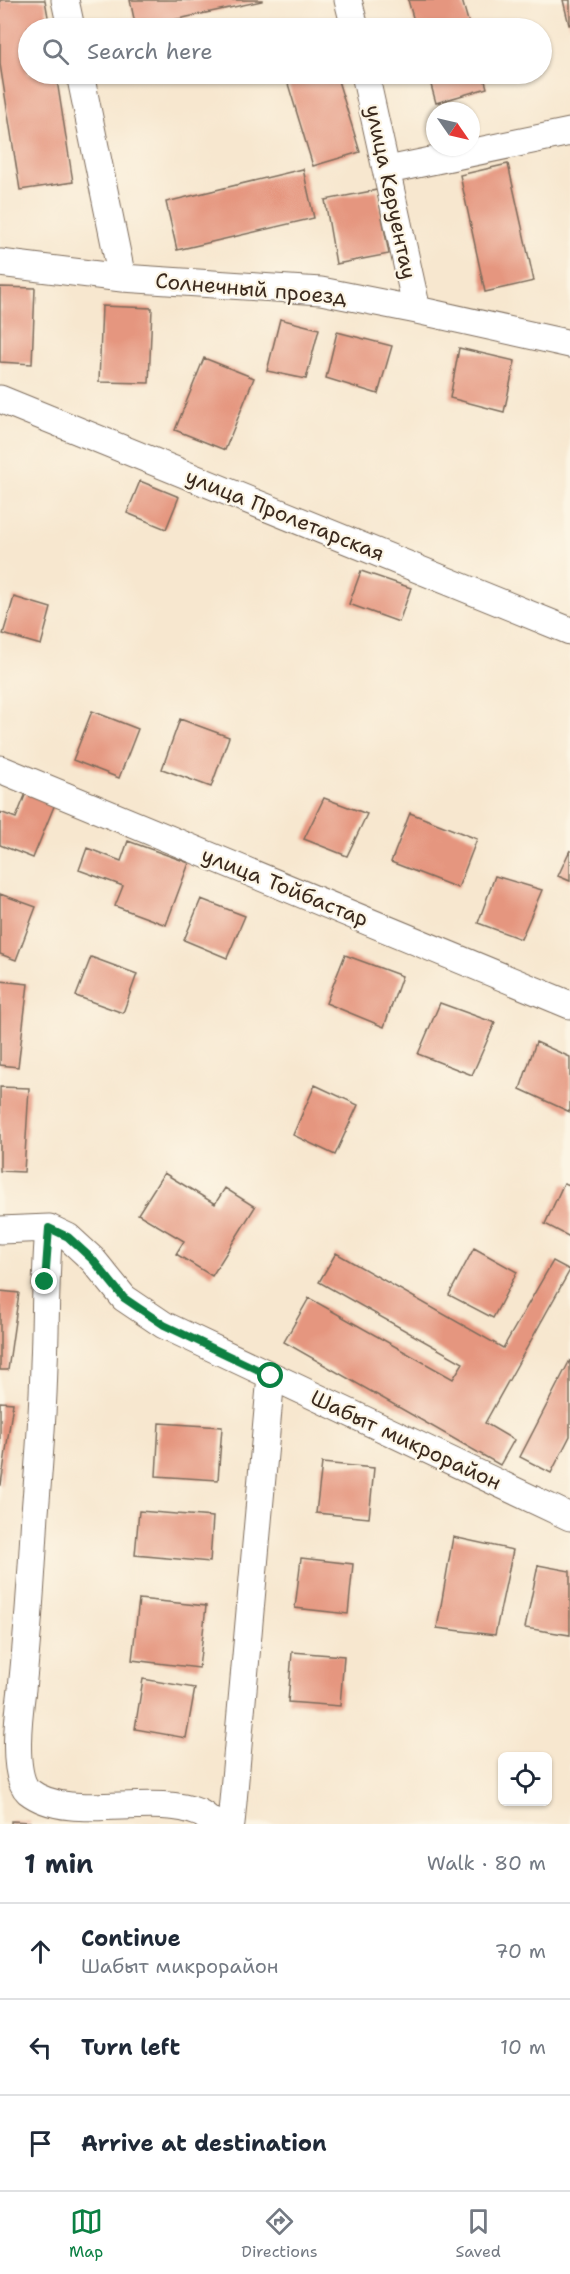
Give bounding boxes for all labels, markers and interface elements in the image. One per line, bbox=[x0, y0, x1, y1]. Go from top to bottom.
search box bbox=[18, 18, 552, 84]
icon: search bbox=[39, 35, 72, 68]
text: Search here bbox=[87, 37, 213, 66]
street label: улица Керуентау bbox=[359, 102, 423, 282]
north arrow bbox=[426, 102, 480, 156]
street label: Солнечный проезд bbox=[154, 267, 348, 311]
street label: улица Пролетарская bbox=[181, 462, 389, 568]
street label: улица Тойбастар bbox=[197, 841, 373, 933]
route end bbox=[31, 1268, 57, 1294]
route start bbox=[257, 1362, 283, 1388]
street label: Шабыт микрорайон bbox=[306, 1383, 506, 1497]
map controls bbox=[498, 1752, 552, 1806]
button: locate bbox=[498, 1752, 552, 1806]
text: 1 min bbox=[24, 1846, 93, 1881]
text: Walk · 80 m bbox=[427, 1850, 546, 1876]
text: Continue bbox=[81, 1924, 181, 1953]
icon: ahead bbox=[24, 1935, 57, 1968]
text: 70 m bbox=[494, 1938, 546, 1964]
text: Шабыт микрорайон bbox=[81, 1953, 279, 1979]
icon: left bbox=[24, 2031, 57, 2064]
text: Turn left bbox=[81, 2033, 180, 2062]
text: 10 m bbox=[500, 2034, 546, 2060]
icon: arrive bbox=[24, 2127, 57, 2160]
text: Arrive at destination bbox=[81, 2129, 327, 2158]
tab: Map bbox=[69, 2205, 103, 2262]
tab: Directions bbox=[241, 2205, 318, 2262]
tab: Saved bbox=[456, 2205, 501, 2262]

